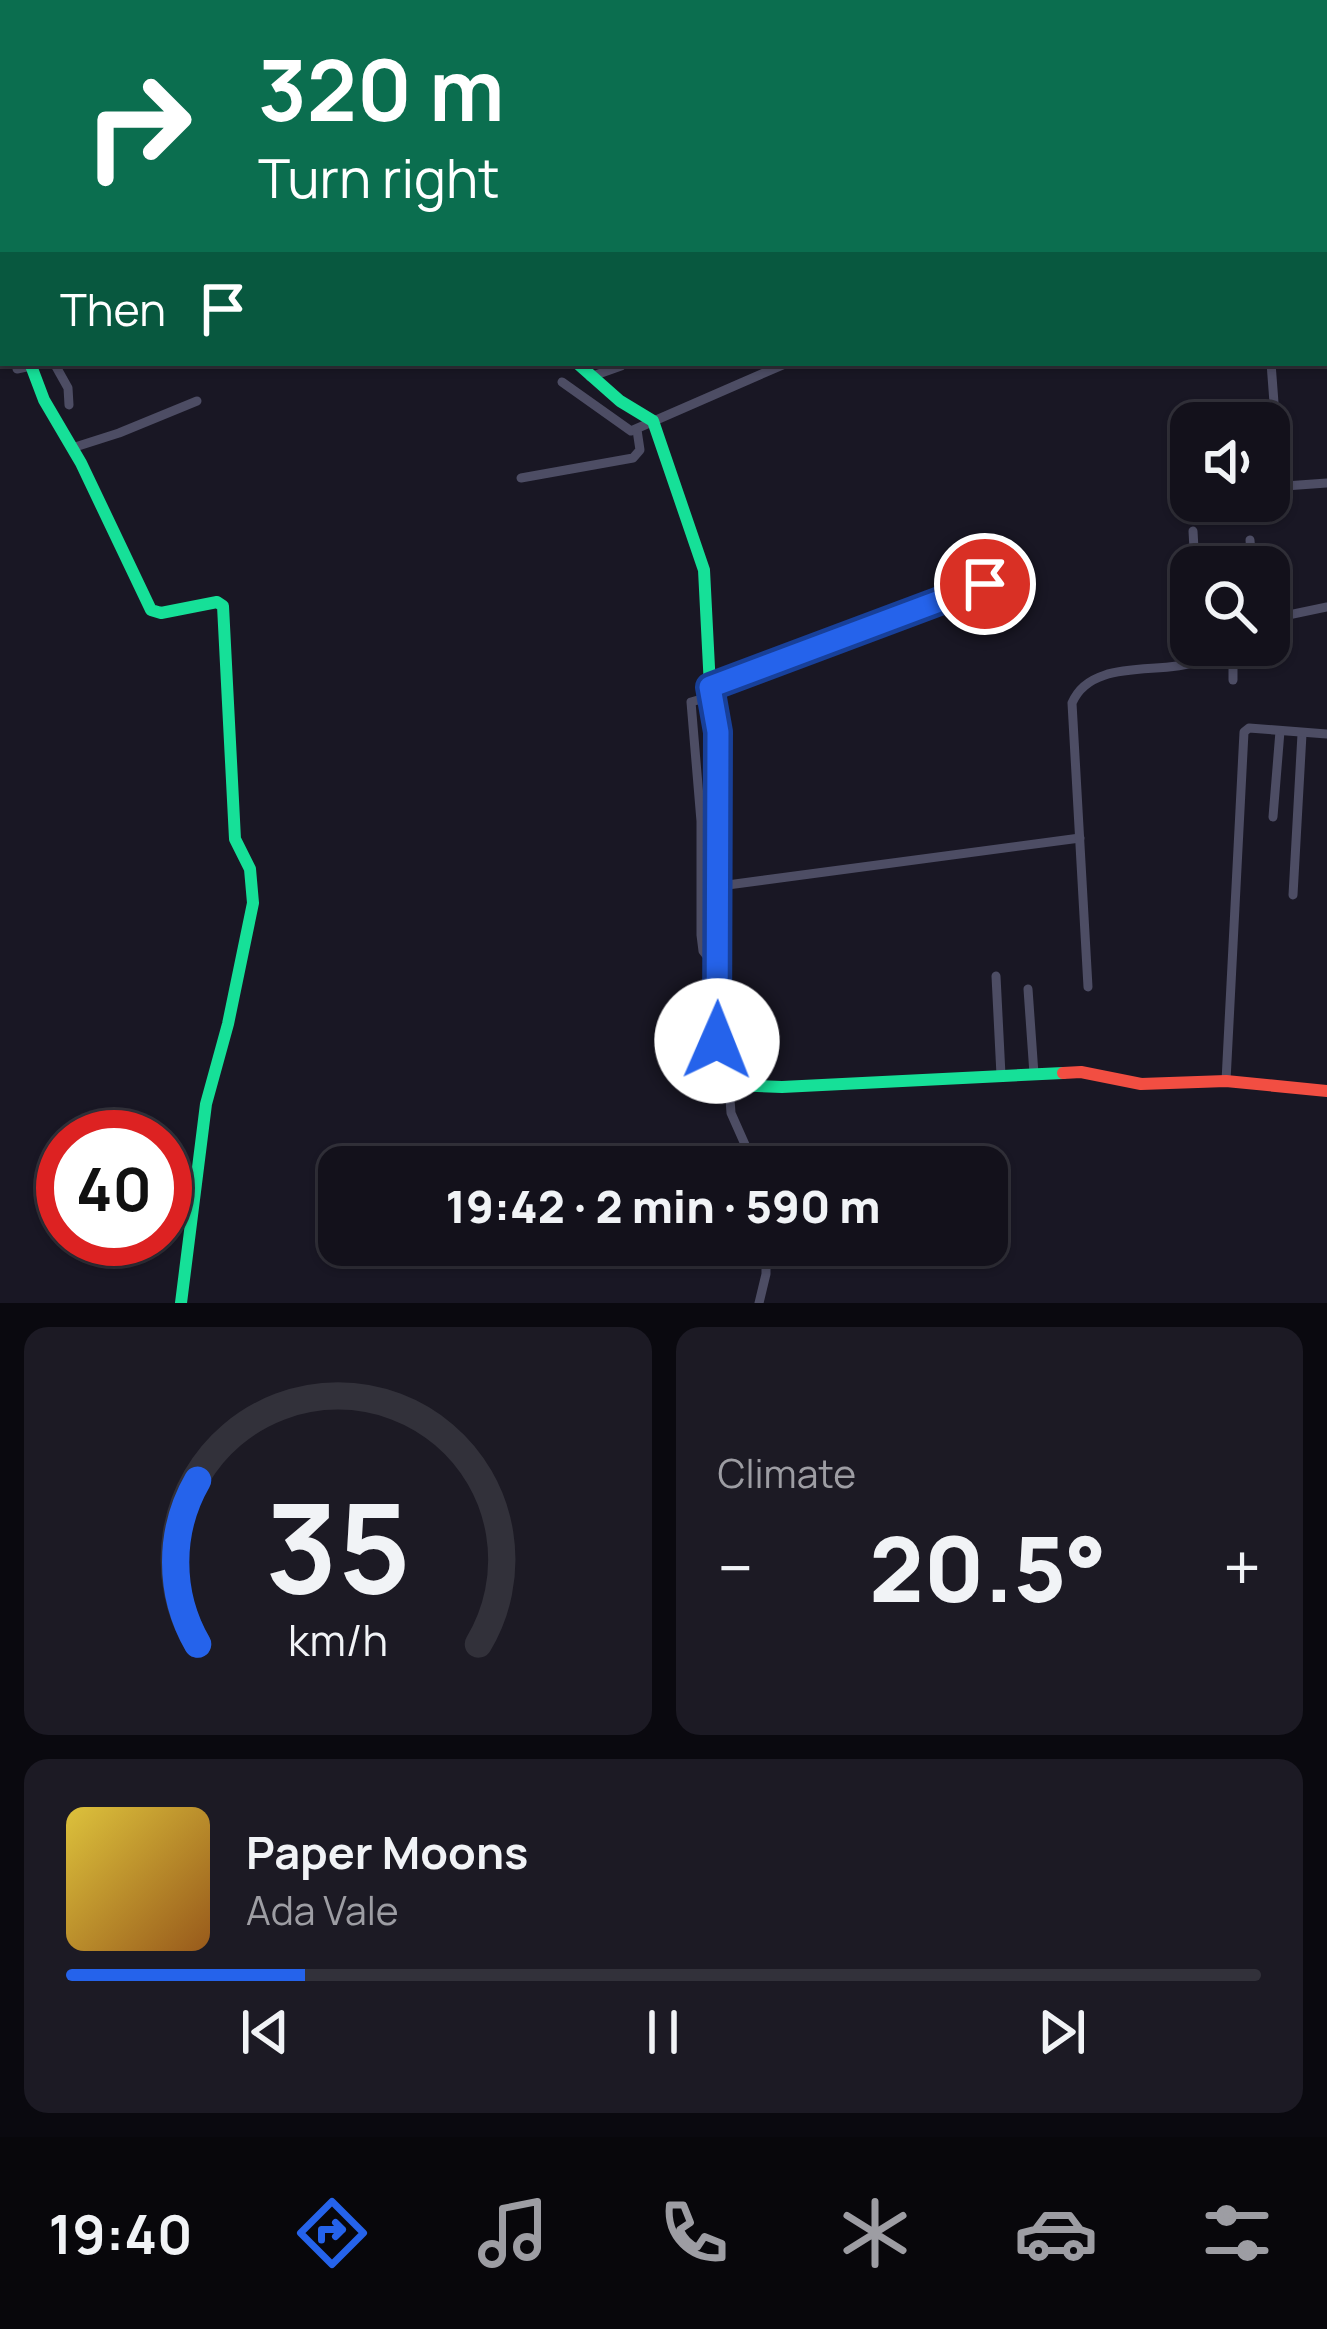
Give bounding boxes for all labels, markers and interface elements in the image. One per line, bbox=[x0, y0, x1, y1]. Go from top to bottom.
text: 320 m bbox=[258, 31, 504, 146]
icon: right bbox=[60, 48, 216, 204]
text: Turn right bbox=[258, 140, 500, 214]
icon: arrive bbox=[190, 276, 256, 342]
text: Then bbox=[60, 278, 166, 340]
map controls bbox=[1170, 402, 1290, 666]
button: sound bbox=[1170, 402, 1290, 522]
pin bbox=[934, 533, 1036, 635]
button: search bbox=[1170, 546, 1290, 666]
icon: arrive bbox=[952, 551, 1018, 617]
position arrow bbox=[654, 978, 780, 1104]
speed limit sign: 40 bbox=[36, 1110, 192, 1266]
text: 19:42 · 2 min · 590 m bbox=[446, 1175, 880, 1237]
text: Climate bbox=[718, 1446, 856, 1500]
text: 35 bbox=[265, 1460, 411, 1630]
text: 20.5° bbox=[869, 1506, 1107, 1629]
text: − bbox=[718, 1522, 753, 1612]
text: + bbox=[1223, 1522, 1261, 1612]
text: km/h bbox=[288, 1610, 388, 1669]
text: Paper Moons bbox=[246, 1821, 528, 1883]
text: Ada Vale bbox=[246, 1883, 399, 1937]
icon: previous bbox=[232, 1999, 298, 2065]
icon: pause bbox=[630, 1999, 696, 2065]
icon: next bbox=[1029, 1999, 1095, 2065]
icon: directions bbox=[290, 2191, 374, 2275]
icon: music bbox=[471, 2191, 555, 2275]
icon: phone bbox=[652, 2191, 736, 2275]
icon: climate bbox=[833, 2191, 917, 2275]
icon: car bbox=[1014, 2191, 1098, 2275]
icon: filters bbox=[1195, 2191, 1279, 2275]
text: 19:40 bbox=[48, 2196, 193, 2270]

